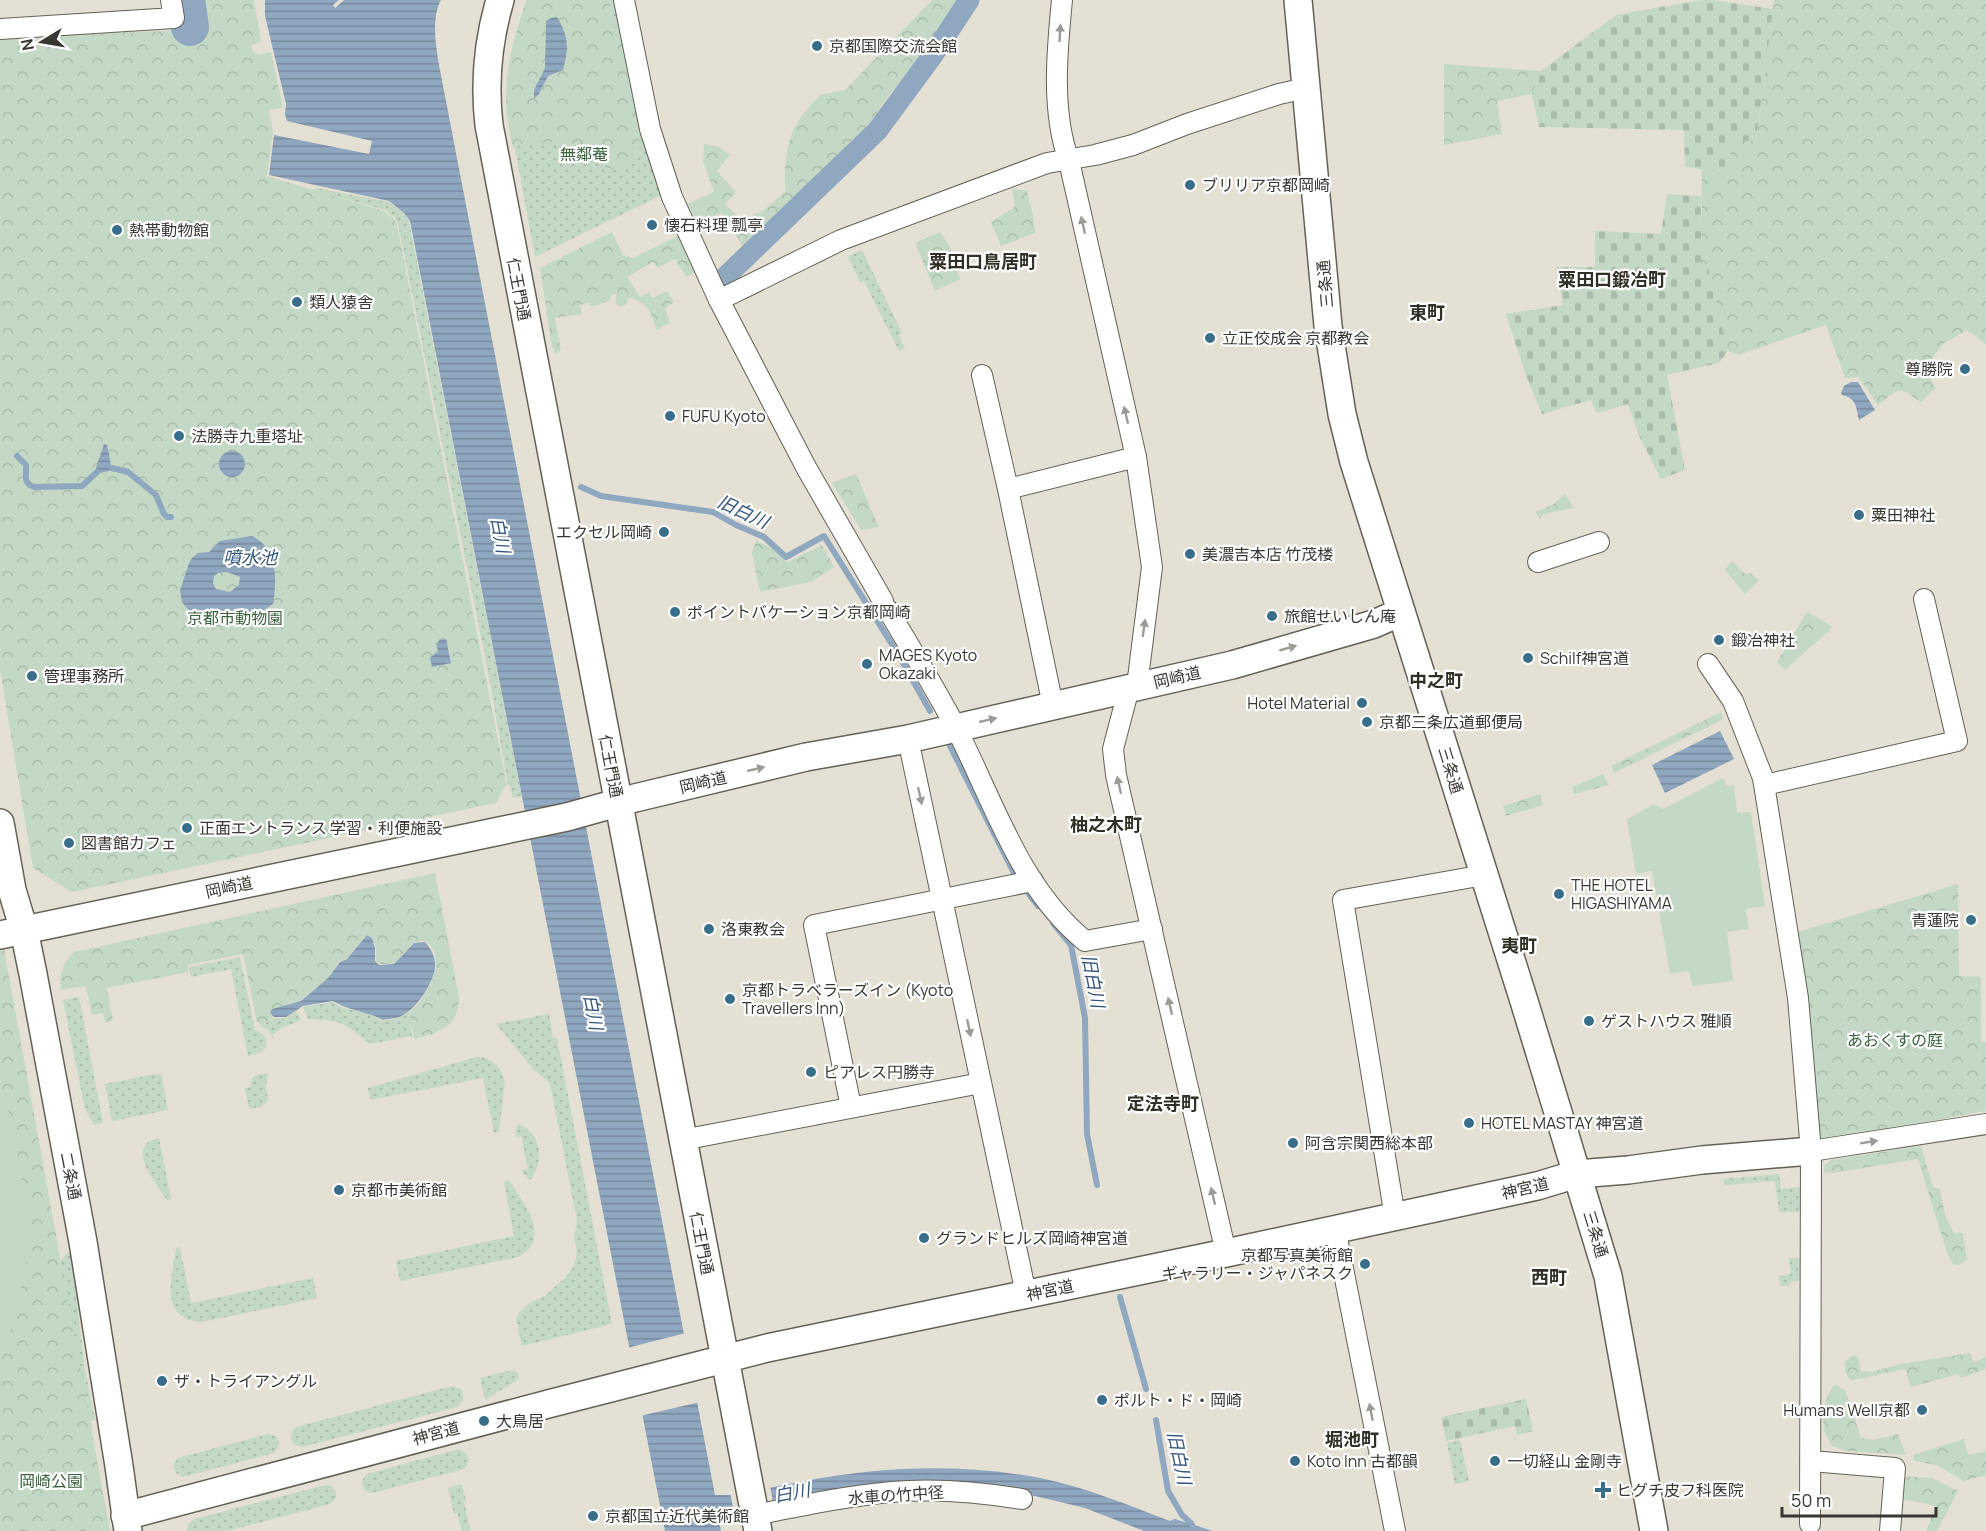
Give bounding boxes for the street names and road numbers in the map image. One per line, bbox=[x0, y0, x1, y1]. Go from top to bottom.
street label: 仁王門通 bbox=[502, 255, 536, 323]
street label: 三条通 bbox=[1312, 259, 1338, 309]
street label: 岡崎道 bbox=[1151, 661, 1203, 693]
street label: 仁王門通 bbox=[594, 732, 628, 800]
street label: 三条通 bbox=[1433, 744, 1469, 796]
street label: 岡崎道 bbox=[677, 766, 729, 798]
street label: 岡崎道 bbox=[203, 871, 255, 903]
street label: 二条通 bbox=[56, 1150, 86, 1202]
street label: 神宮道 bbox=[1499, 1172, 1551, 1204]
street label: 三条通 bbox=[1578, 1208, 1614, 1260]
street label: 仁王門通 bbox=[685, 1209, 719, 1277]
street label: 神宮道 bbox=[1024, 1274, 1076, 1306]
street label: 神宮道 bbox=[410, 1416, 462, 1450]
street label: 水車の竹中径 bbox=[847, 1481, 945, 1509]

